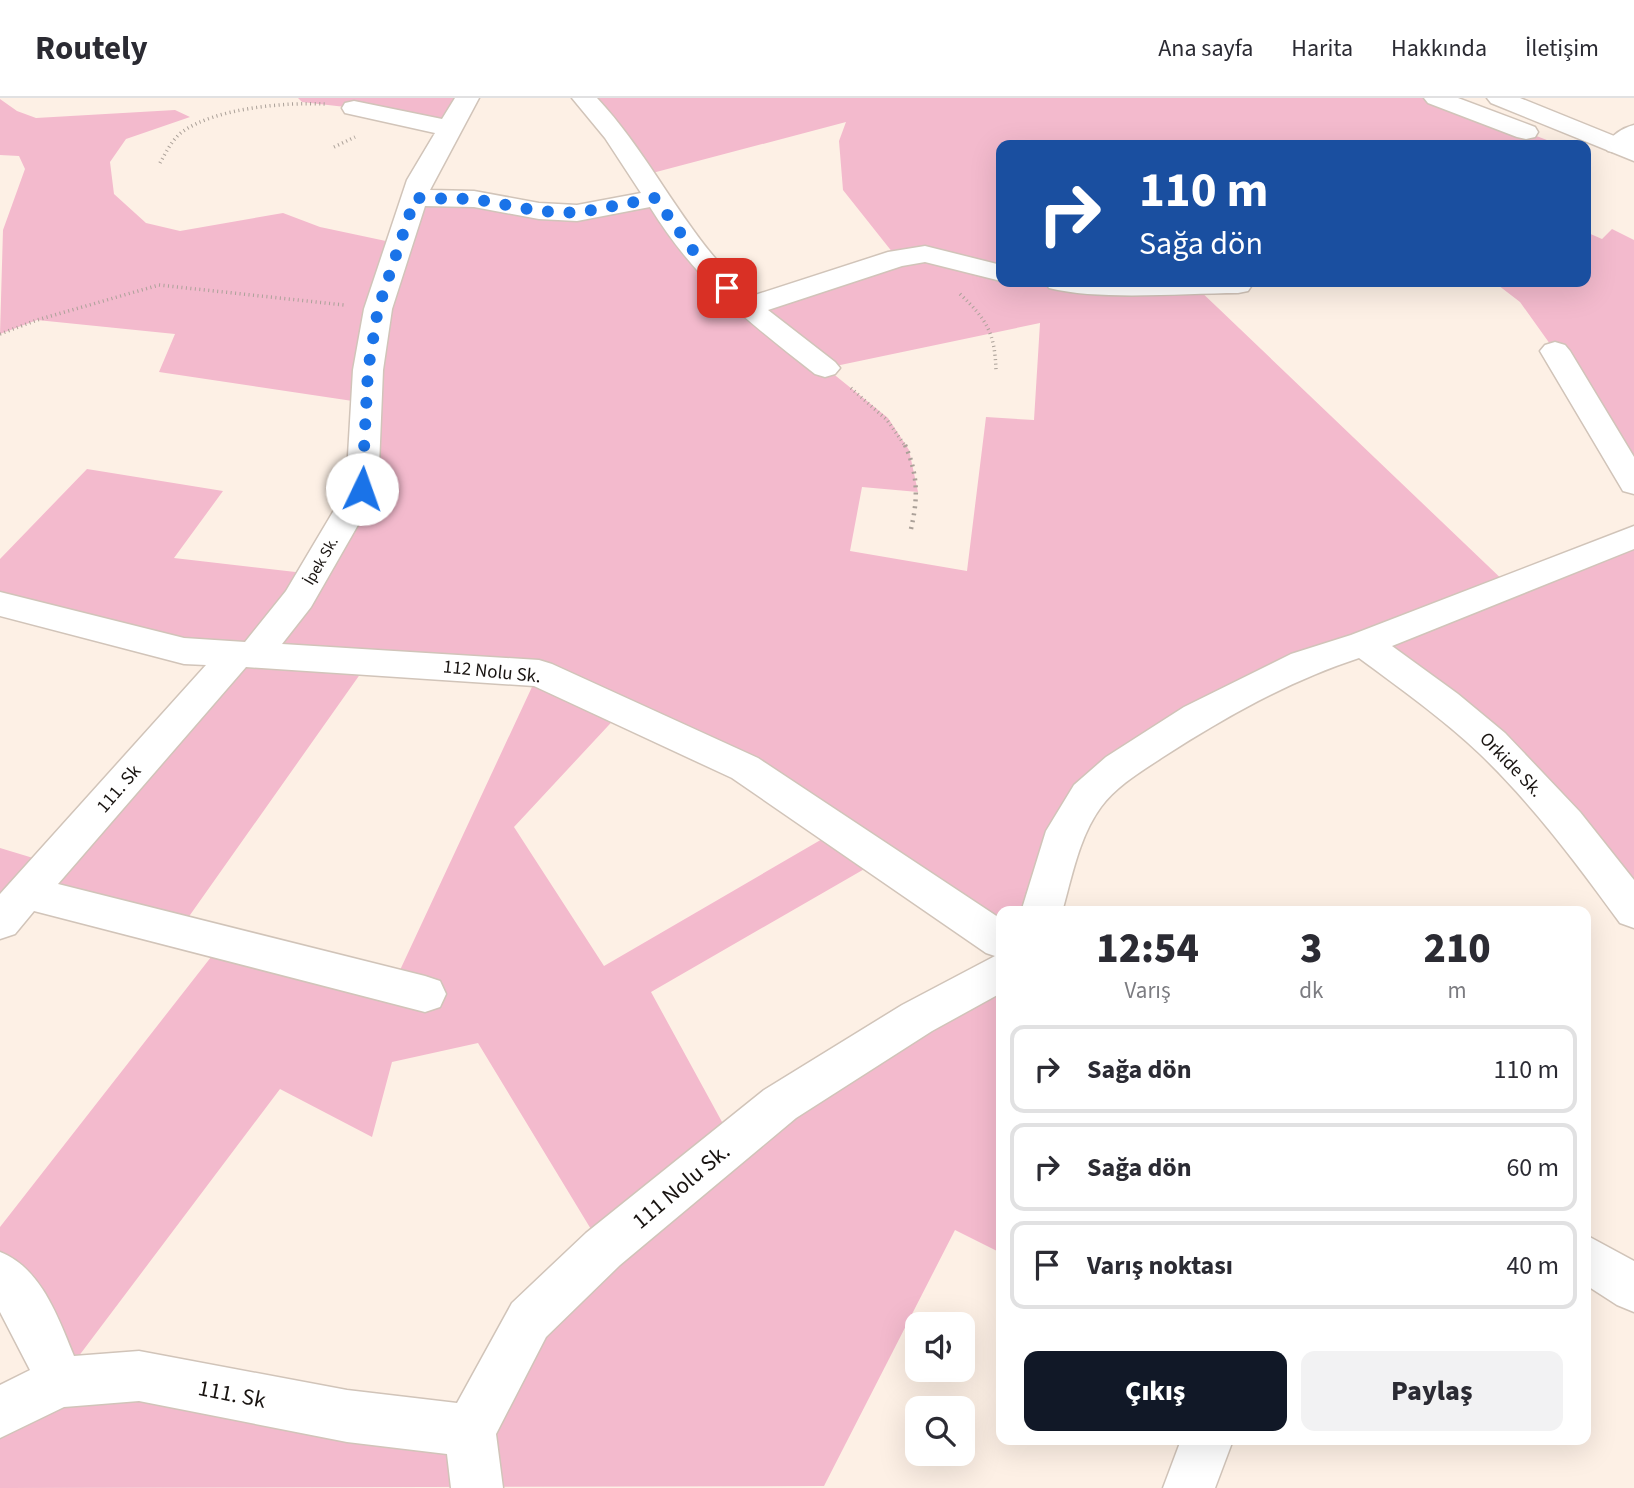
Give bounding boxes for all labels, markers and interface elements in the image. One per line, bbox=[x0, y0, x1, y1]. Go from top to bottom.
text: Routely bbox=[35, 25, 148, 72]
text: Ana sayfa bbox=[1158, 31, 1253, 66]
text: Harita bbox=[1291, 31, 1353, 66]
text: Hakkında bbox=[1391, 31, 1487, 66]
text: İletişim bbox=[1525, 31, 1599, 66]
text: 110 m bbox=[1139, 156, 1268, 226]
icon: right bbox=[1024, 168, 1115, 259]
text: Sağa dön bbox=[1139, 221, 1263, 267]
pin bbox=[697, 258, 757, 318]
icon: arrive bbox=[708, 269, 746, 307]
position arrow bbox=[325, 452, 399, 526]
street label: İpek Sk. bbox=[298, 533, 344, 589]
street label: 112 Nolu Sk. bbox=[442, 653, 542, 691]
street label: Orkide Sk. bbox=[1473, 726, 1549, 804]
street label: 111. Sk bbox=[90, 758, 148, 819]
text: 12:54 bbox=[1096, 919, 1199, 979]
text: 3 bbox=[1300, 919, 1322, 979]
text: 210 bbox=[1424, 919, 1491, 979]
text: Varış bbox=[1124, 974, 1171, 1007]
text: dk bbox=[1299, 974, 1323, 1007]
text: m bbox=[1448, 974, 1467, 1007]
icon: right bbox=[1028, 1050, 1066, 1088]
text: Sağa dön bbox=[1087, 1051, 1192, 1088]
text: 110 m bbox=[1493, 1051, 1559, 1088]
street label: 111 Nolu Sk. bbox=[625, 1135, 737, 1237]
icon: right bbox=[1028, 1148, 1066, 1186]
text: Sağa dön bbox=[1087, 1149, 1192, 1186]
text: 60 m bbox=[1506, 1149, 1559, 1186]
icon: arrive bbox=[1028, 1246, 1066, 1284]
text: Varış noktası bbox=[1087, 1247, 1233, 1284]
text: 40 m bbox=[1506, 1247, 1559, 1284]
map controls bbox=[905, 1312, 975, 1466]
button: sound bbox=[905, 1312, 975, 1382]
button: Çıkış bbox=[1024, 1351, 1287, 1431]
button: Paylaş bbox=[1301, 1351, 1563, 1431]
street label: 111. Sk bbox=[195, 1371, 269, 1417]
button: search bbox=[905, 1396, 975, 1466]

